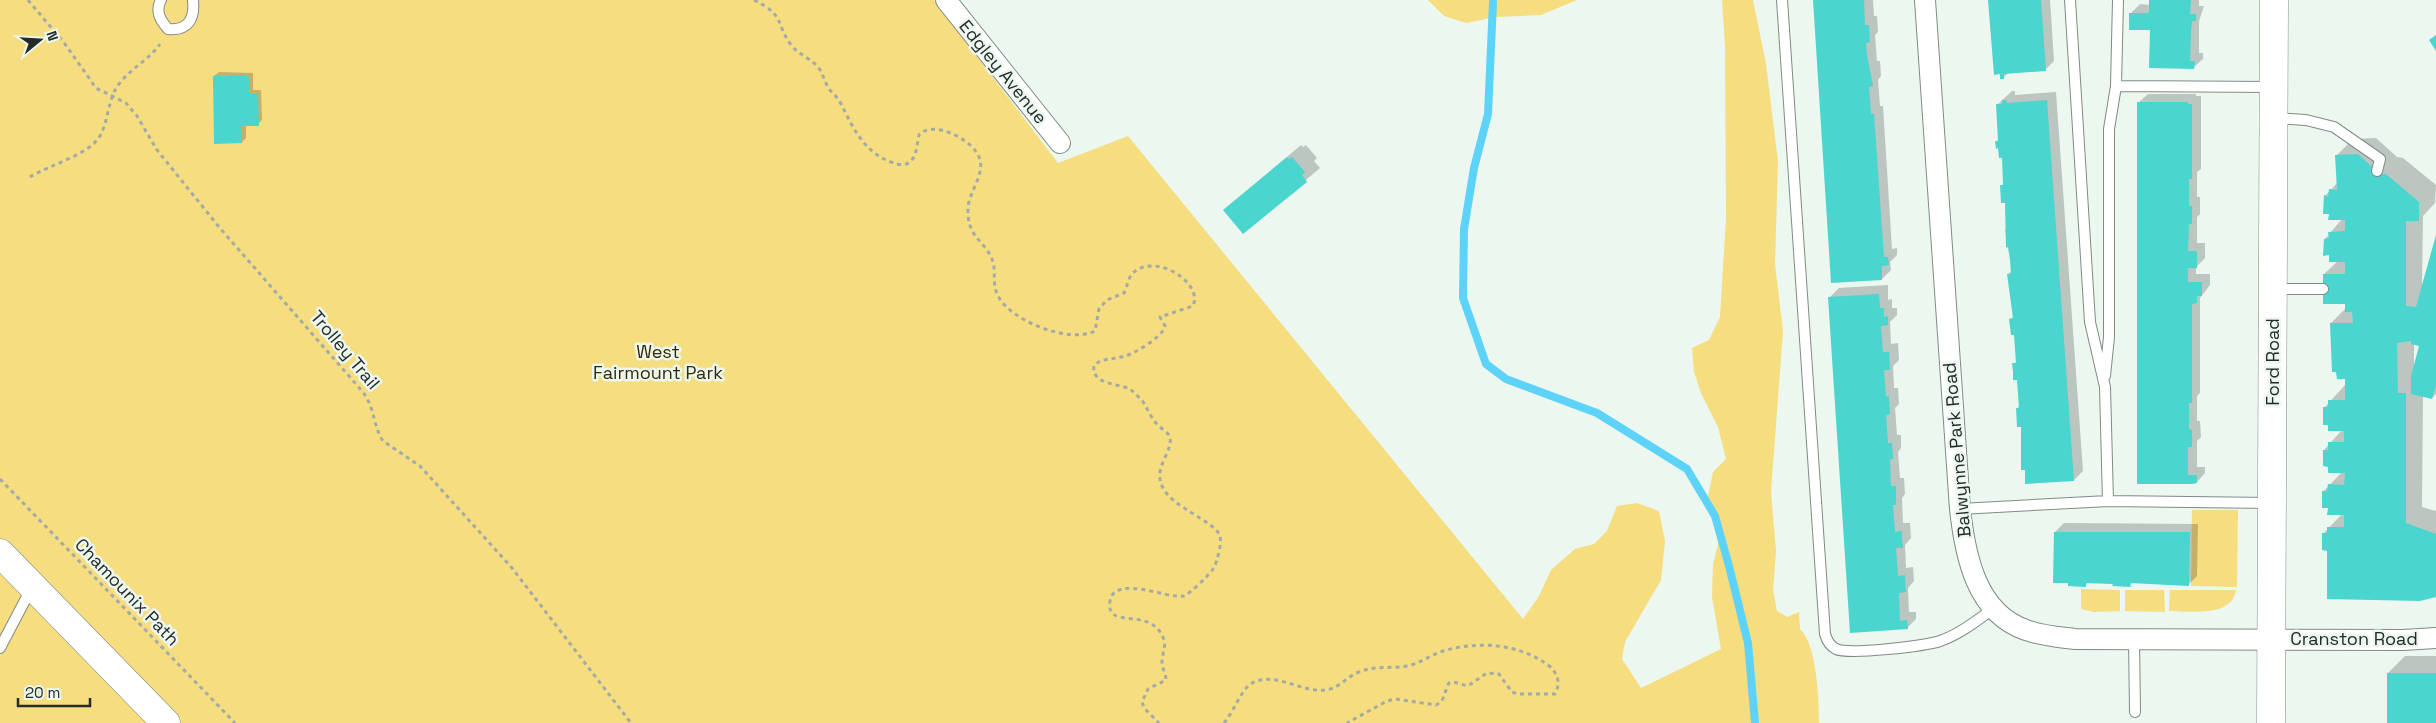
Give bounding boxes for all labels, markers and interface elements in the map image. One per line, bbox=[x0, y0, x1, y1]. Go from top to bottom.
north arrow bbox=[15, 15, 65, 65]
street label: Edgley Avenue bbox=[954, 15, 1052, 128]
text: N bbox=[42, 29, 62, 43]
street label: Trolley Trail bbox=[306, 305, 385, 394]
street label: Ford Road bbox=[2261, 318, 2284, 406]
park label: West Fairmount Park bbox=[593, 340, 723, 384]
street label: Balwynne Park Road bbox=[1937, 362, 1976, 539]
street label: Chamounix Path bbox=[70, 533, 185, 650]
street label: Cranston Road bbox=[2290, 627, 2418, 650]
scale bar bbox=[18, 676, 90, 708]
text: 20 m bbox=[25, 683, 60, 702]

